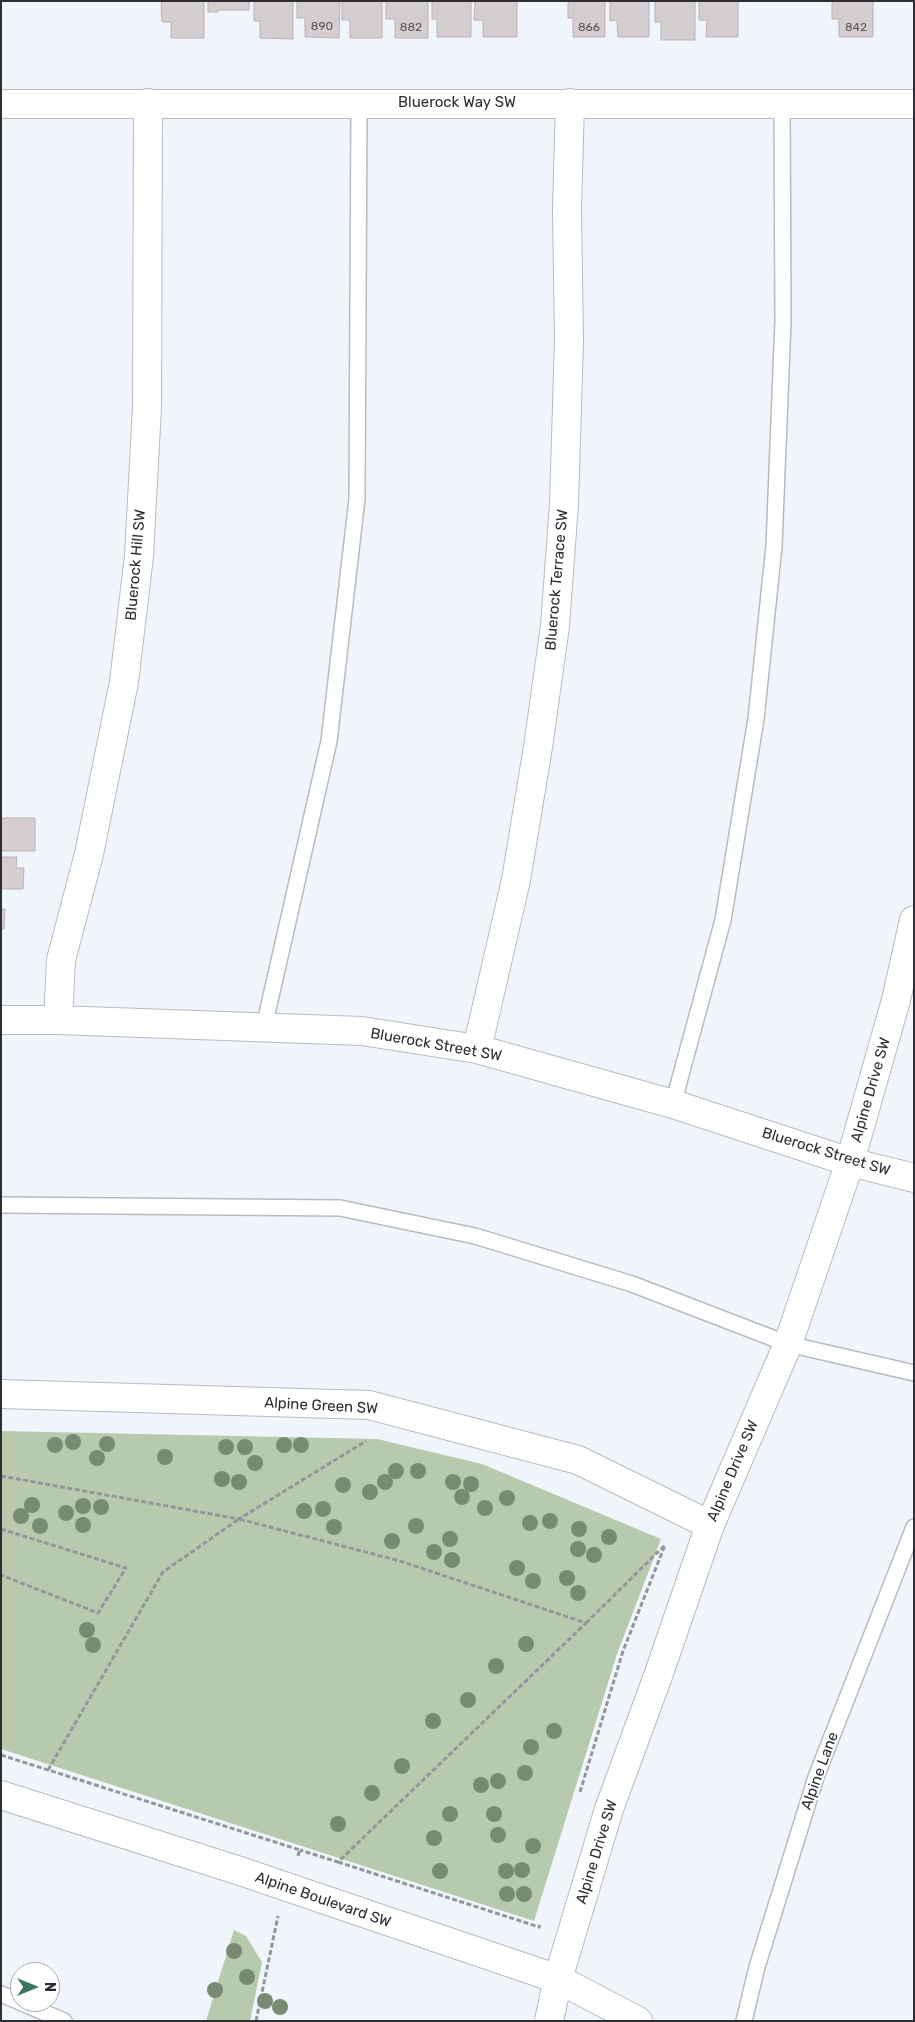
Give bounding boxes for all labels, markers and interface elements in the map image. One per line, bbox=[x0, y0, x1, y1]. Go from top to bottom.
house number: 890 bbox=[311, 20, 333, 34]
house number: 882 bbox=[400, 21, 422, 35]
house number: 866 bbox=[578, 21, 600, 35]
house number: 842 bbox=[845, 21, 867, 35]
street label: Bluerock Way SW bbox=[398, 94, 516, 112]
street label: Bluerock Hill SW bbox=[122, 509, 150, 621]
street label: Bluerock Terrace SW bbox=[542, 509, 572, 651]
street label: Bluerock Street SW bbox=[369, 1025, 503, 1065]
street label: Alpine Drive SW bbox=[847, 1035, 895, 1145]
street label: Bluerock Street SW bbox=[760, 1124, 892, 1180]
street label: Alpine Green SW bbox=[264, 1394, 378, 1418]
street label: Alpine Drive SW bbox=[704, 1418, 762, 1524]
street label: Alpine Lane bbox=[798, 1730, 842, 1812]
street label: Alpine Drive SW bbox=[573, 1798, 621, 1906]
street label: Alpine Boulevard SW bbox=[253, 1868, 393, 1932]
north arrow bbox=[10, 1962, 60, 2012]
text: N bbox=[41, 1982, 58, 1992]

